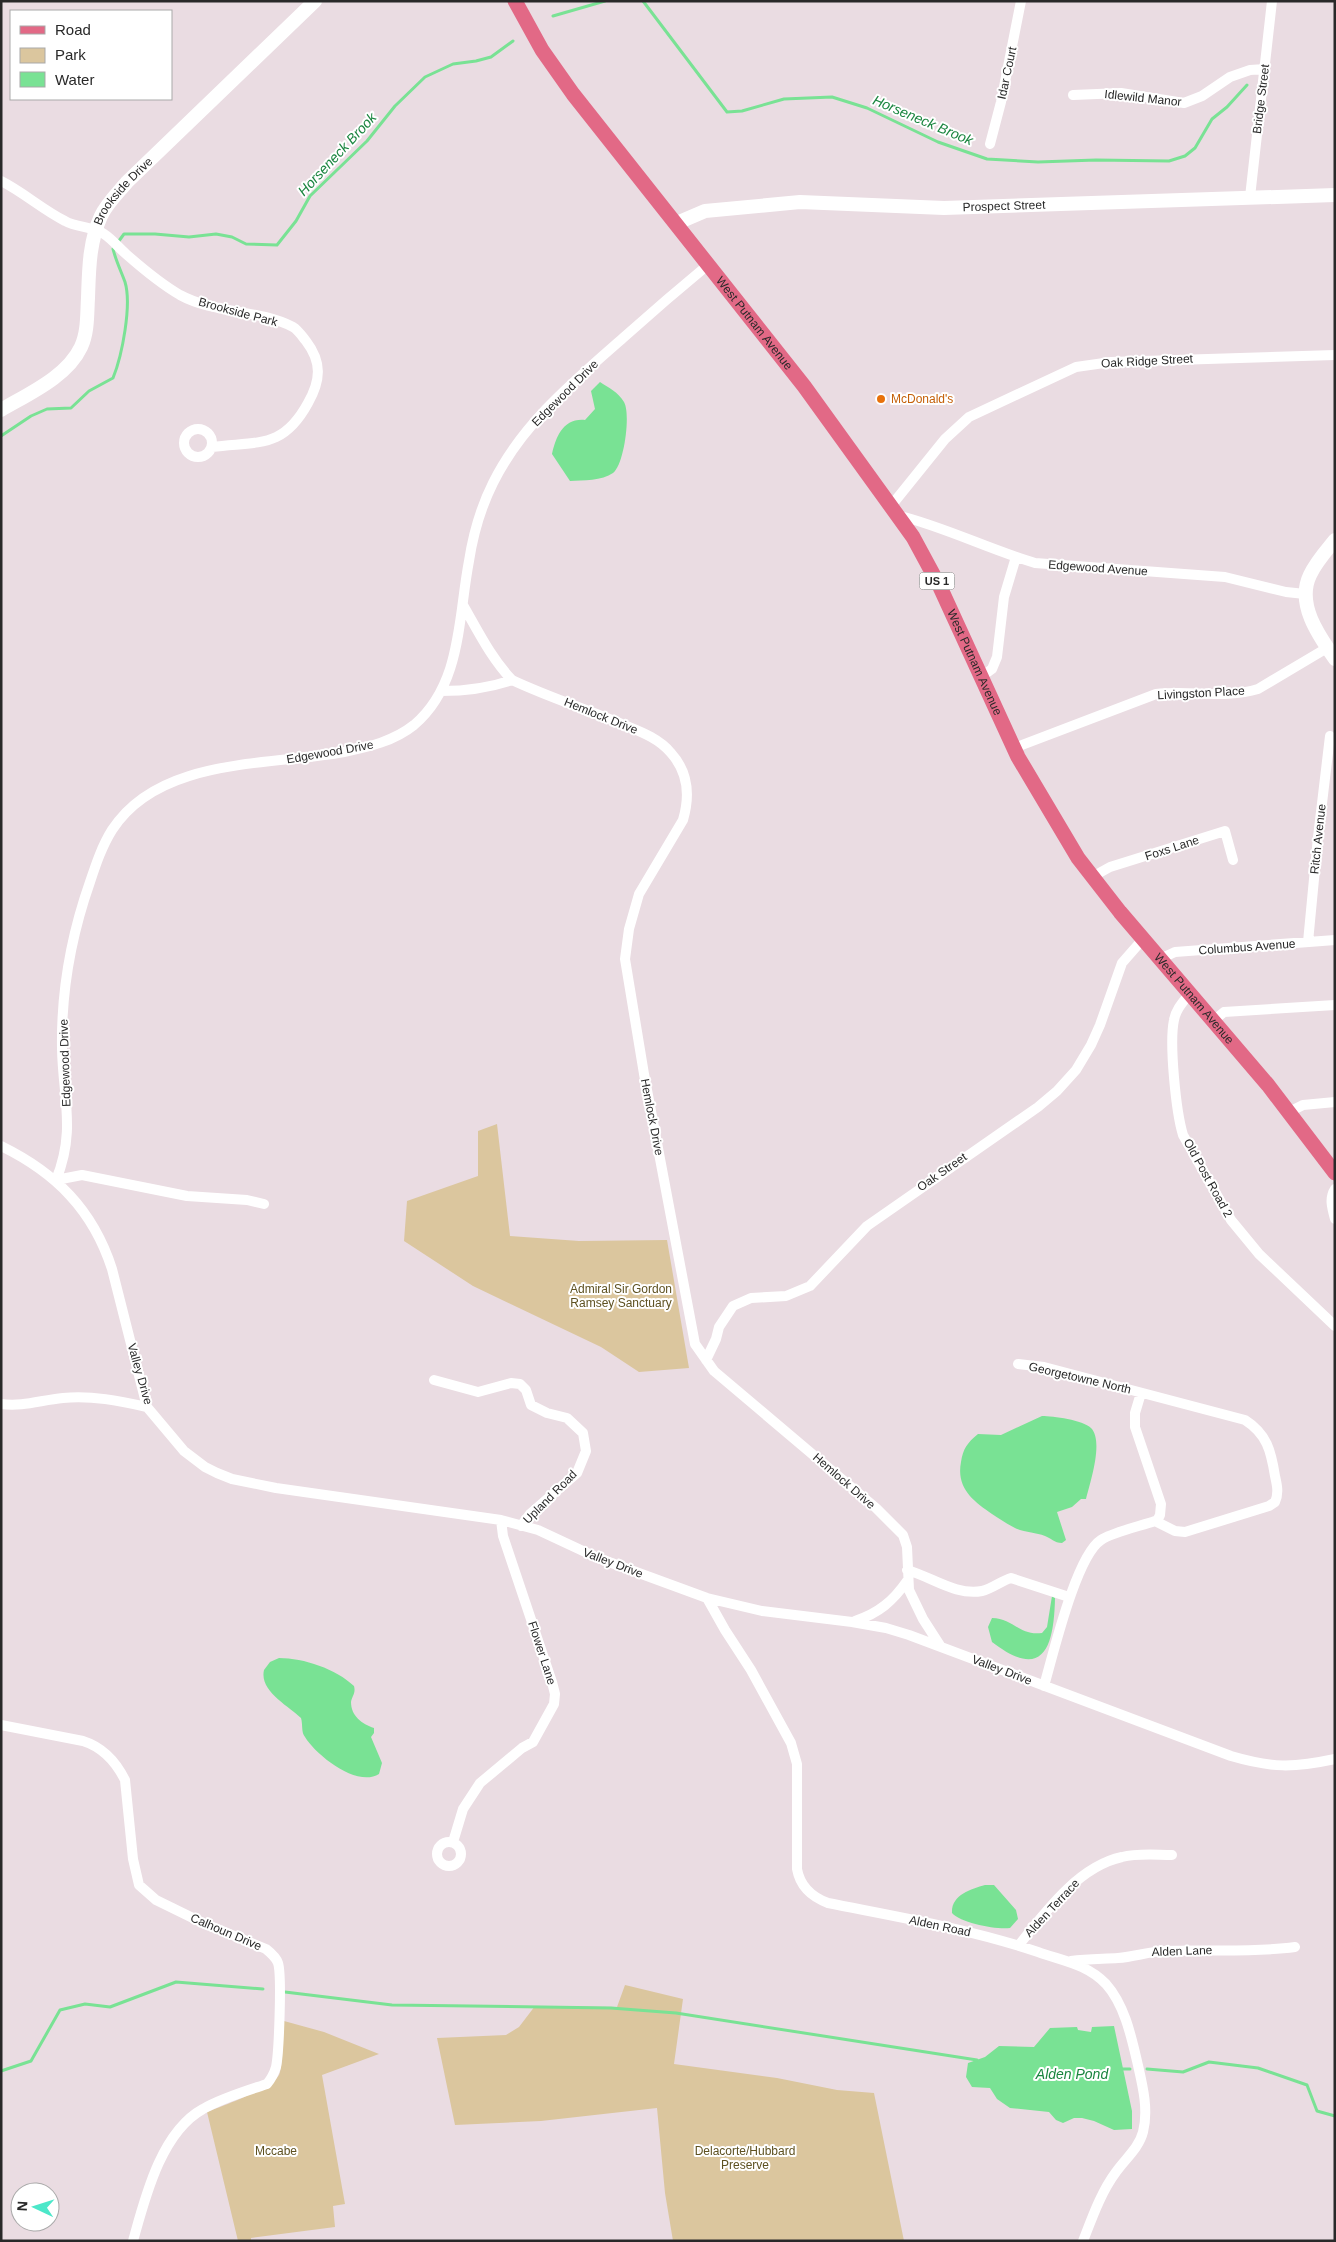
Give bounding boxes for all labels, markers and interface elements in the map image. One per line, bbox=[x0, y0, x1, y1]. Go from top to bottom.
legend bbox=[10, 10, 172, 100]
text: Road bbox=[55, 21, 91, 38]
street label: Idar Court bbox=[995, 45, 1020, 101]
text: Park bbox=[55, 46, 86, 63]
street label: Bridge Street bbox=[1250, 63, 1272, 135]
text: Water bbox=[55, 71, 94, 88]
street label: Idlewild Manor bbox=[1104, 87, 1182, 109]
water label: Horseneck Brook bbox=[870, 92, 976, 149]
water label: Horseneck Brook bbox=[295, 109, 380, 199]
street label: Brookside Drive bbox=[91, 154, 156, 227]
street label: Prospect Street bbox=[962, 198, 1046, 214]
street label: West Putnam Avenue bbox=[713, 274, 796, 373]
street label: Brookside Park bbox=[197, 295, 280, 330]
street label: Oak Ridge Street bbox=[1101, 352, 1194, 370]
street label: Edgewood Drive bbox=[529, 357, 601, 429]
place label: McDonald's bbox=[891, 392, 953, 406]
marker: McDonald's bbox=[875, 393, 887, 405]
street label: Edgewood Avenue bbox=[1048, 558, 1149, 578]
road number: US 1 bbox=[920, 572, 954, 590]
street label: West Putnam Avenue bbox=[944, 607, 1005, 718]
street label: Livingston Place bbox=[1157, 684, 1245, 702]
street label: Hemlock Drive bbox=[562, 695, 640, 737]
street label: Edgewood Drive bbox=[285, 737, 375, 767]
street label: Ritch Avenue bbox=[1307, 803, 1329, 875]
street label: Foxs Lane bbox=[1143, 833, 1201, 863]
street label: Columbus Avenue bbox=[1198, 937, 1296, 957]
street label: West Putnam Avenue bbox=[1151, 950, 1237, 1047]
street label: Edgewood Drive bbox=[56, 1018, 74, 1107]
street label: Hemlock Drive bbox=[638, 1077, 666, 1157]
street label: Old Post Road 2 bbox=[1181, 1136, 1236, 1220]
street label: Oak Street bbox=[914, 1149, 970, 1194]
park label: Admiral Sir Gordon Ramsey Sanctuary bbox=[570, 1282, 672, 1310]
street label: Valley Drive bbox=[125, 1342, 156, 1407]
street label: Georgetowne North bbox=[1027, 1359, 1133, 1397]
street label: Hemlock Drive bbox=[810, 1450, 878, 1512]
street label: Upland Road bbox=[520, 1467, 580, 1527]
street label: Valley Drive bbox=[581, 1545, 645, 1581]
street label: Flower Lane bbox=[525, 1619, 559, 1687]
street label: Valley Drive bbox=[970, 1652, 1034, 1688]
street label: Alden Terrace bbox=[1022, 1876, 1083, 1940]
street label: Calhoun Drive bbox=[188, 1911, 264, 1953]
street label: Alden Road bbox=[908, 1913, 972, 1939]
street label: Alden Lane bbox=[1151, 1943, 1213, 1959]
water label: Alden Pond bbox=[1035, 2066, 1109, 2082]
park label: Mccabe bbox=[255, 2144, 297, 2158]
park label: Delacorte/Hubbard Preserve bbox=[695, 2144, 795, 2172]
north arrow bbox=[10, 2182, 60, 2232]
text: N bbox=[14, 2200, 30, 2212]

